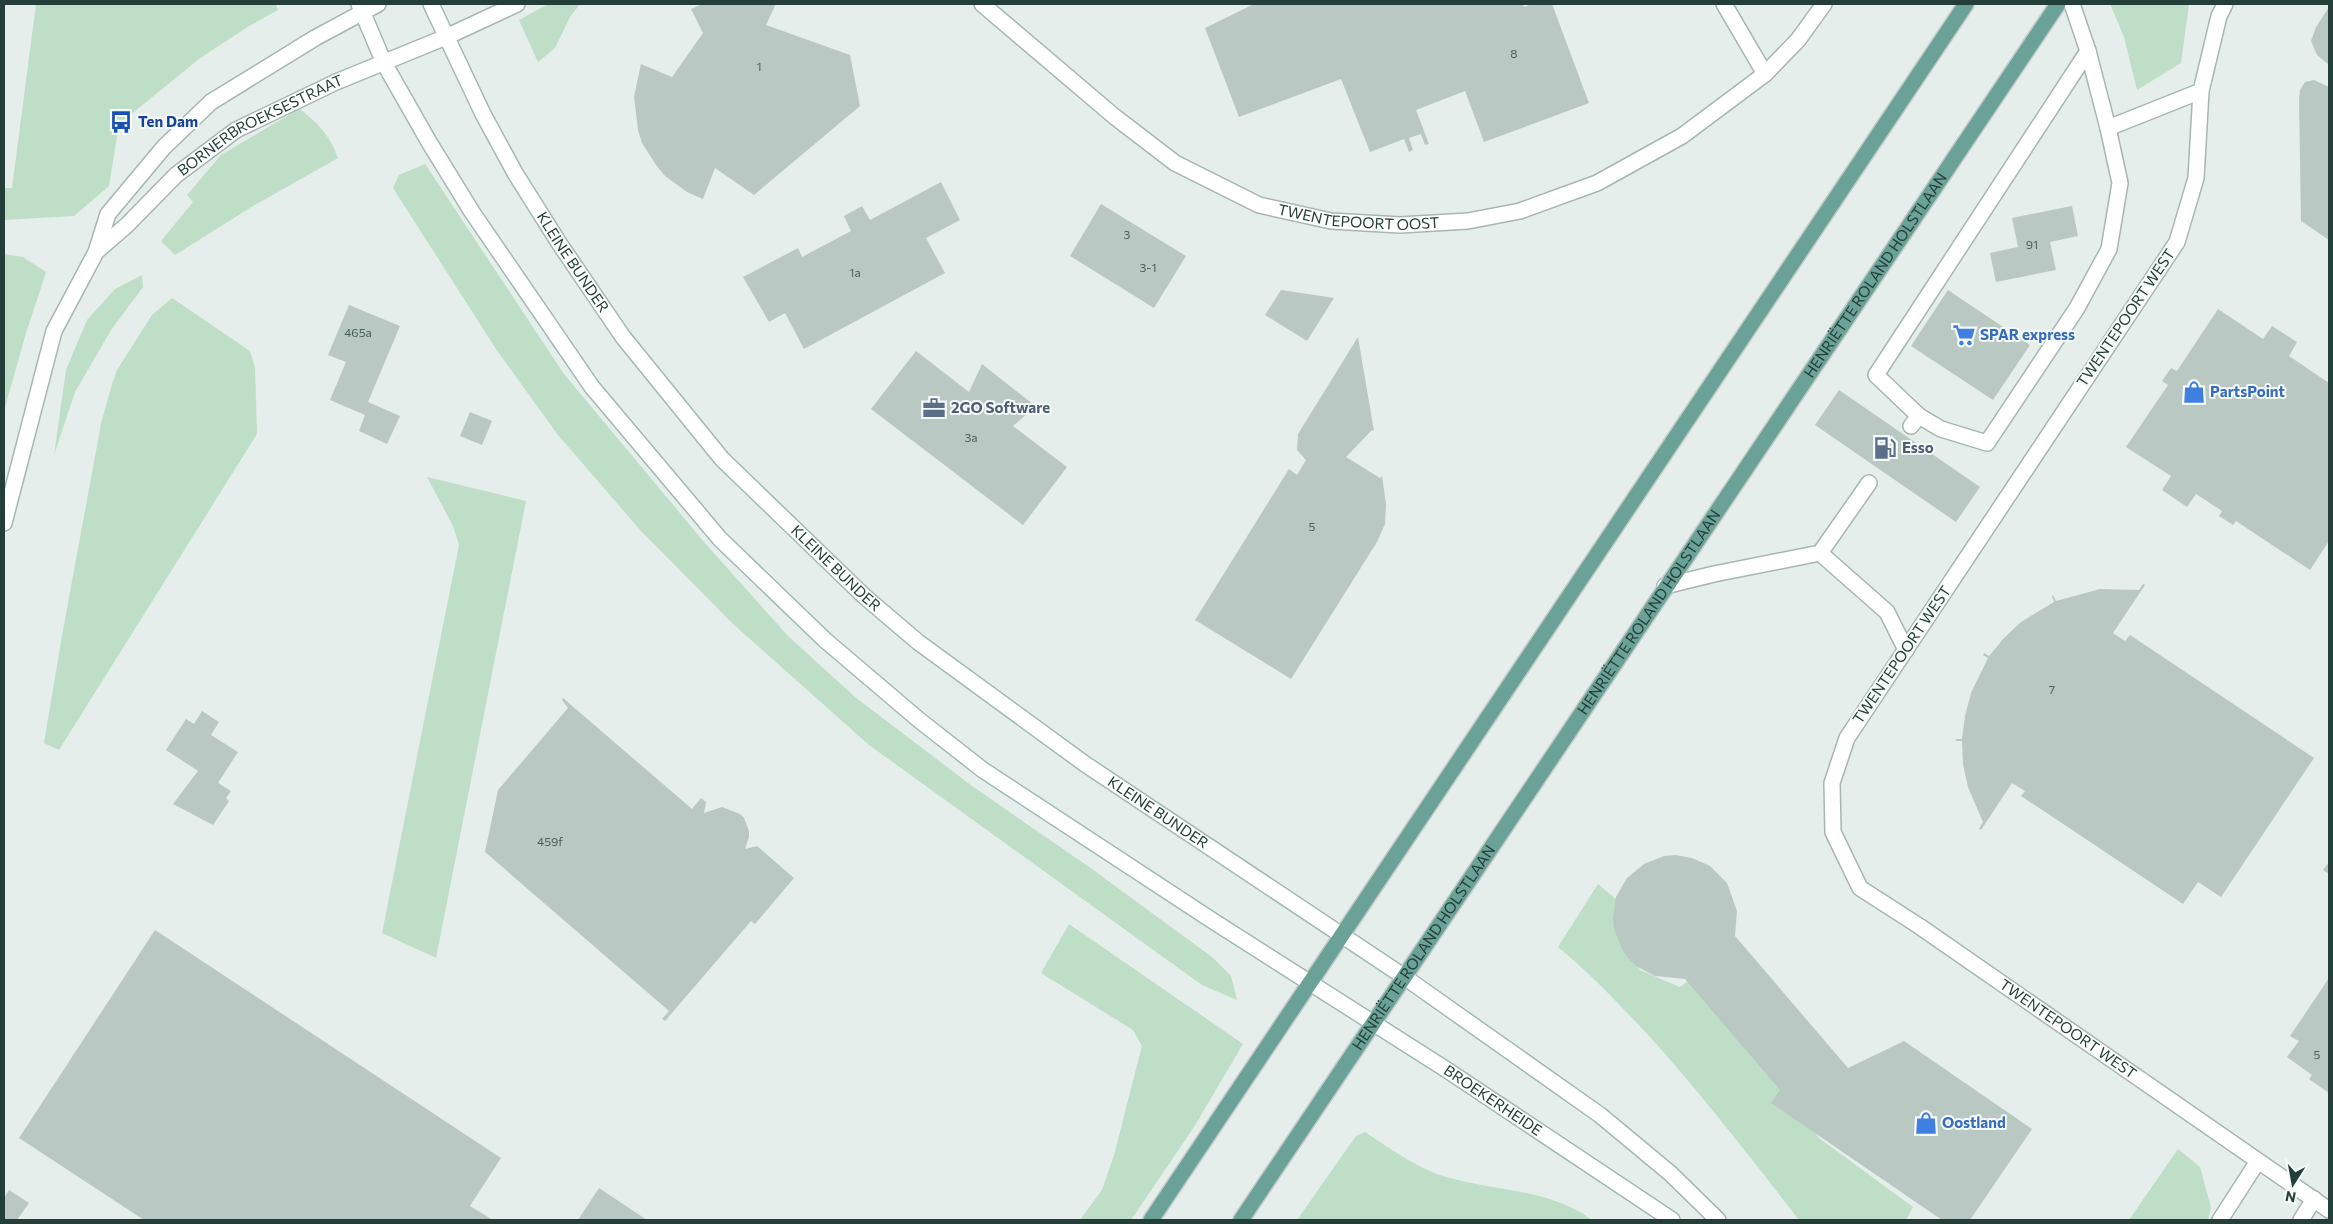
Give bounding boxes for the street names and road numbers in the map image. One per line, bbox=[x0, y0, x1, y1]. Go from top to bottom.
street label: BORNERBROEKSESTRAAT bbox=[173, 70, 345, 179]
street label: HENRIËTTE ROLAND HOLSTLAAN bbox=[1800, 169, 1950, 381]
street label: TWENTEPOORT OOST bbox=[1276, 199, 1440, 233]
street label: KLEINE BUNDER bbox=[534, 208, 613, 315]
street label: TWENTEPOORT WEST bbox=[2072, 245, 2178, 390]
street label: HENRIËTTE ROLAND HOLSTLAAN bbox=[1573, 506, 1724, 718]
street label: KLEINE BUNDER bbox=[788, 521, 885, 614]
street label: TWENTEPOORT WEST bbox=[1848, 582, 1954, 727]
street label: KLEINE BUNDER bbox=[1105, 772, 1212, 852]
street label: HENRIËTTE ROLAND HOLSTLAAN bbox=[1348, 841, 1498, 1053]
street label: TWENTEPOORT WEST bbox=[1997, 975, 2141, 1082]
street label: BROEKERHEIDE bbox=[1441, 1061, 1546, 1139]

